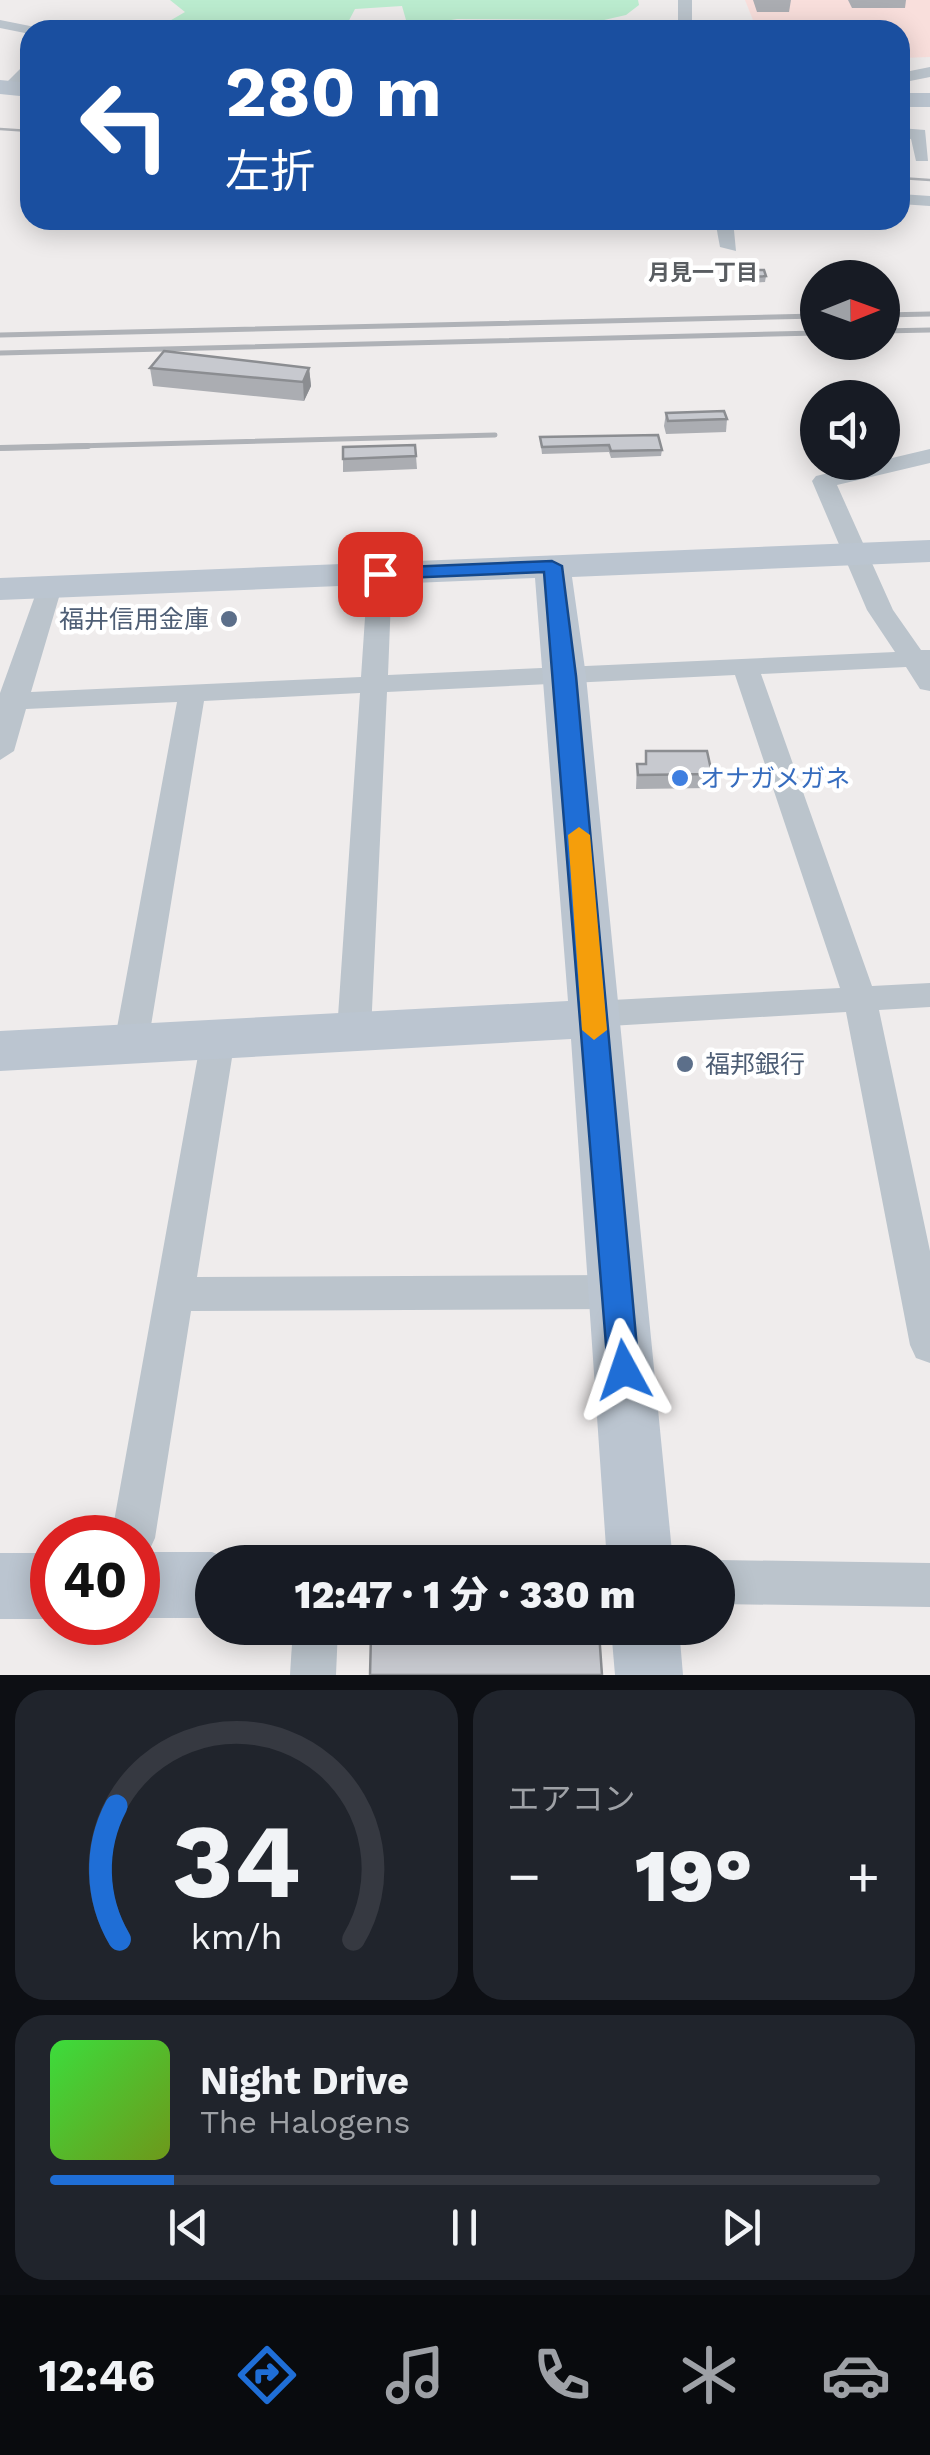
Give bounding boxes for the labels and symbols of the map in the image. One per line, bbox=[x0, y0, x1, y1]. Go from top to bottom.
district label: 月見一丁目 bbox=[648, 260, 758, 285]
north arrow bbox=[800, 260, 900, 360]
pin bbox=[338, 532, 423, 617]
place label: 福井信用金庫 bbox=[59, 605, 209, 634]
marker: 福井信用金庫 bbox=[218, 608, 240, 630]
place label: オナガメガネ bbox=[700, 764, 850, 793]
marker: オナガメガネ bbox=[669, 767, 691, 789]
place label: 福邦銀行 bbox=[705, 1050, 805, 1079]
marker: 福邦銀行 bbox=[674, 1053, 696, 1075]
position arrow bbox=[572, 1318, 676, 1422]
speed limit sign: 40 bbox=[30, 1515, 160, 1645]

